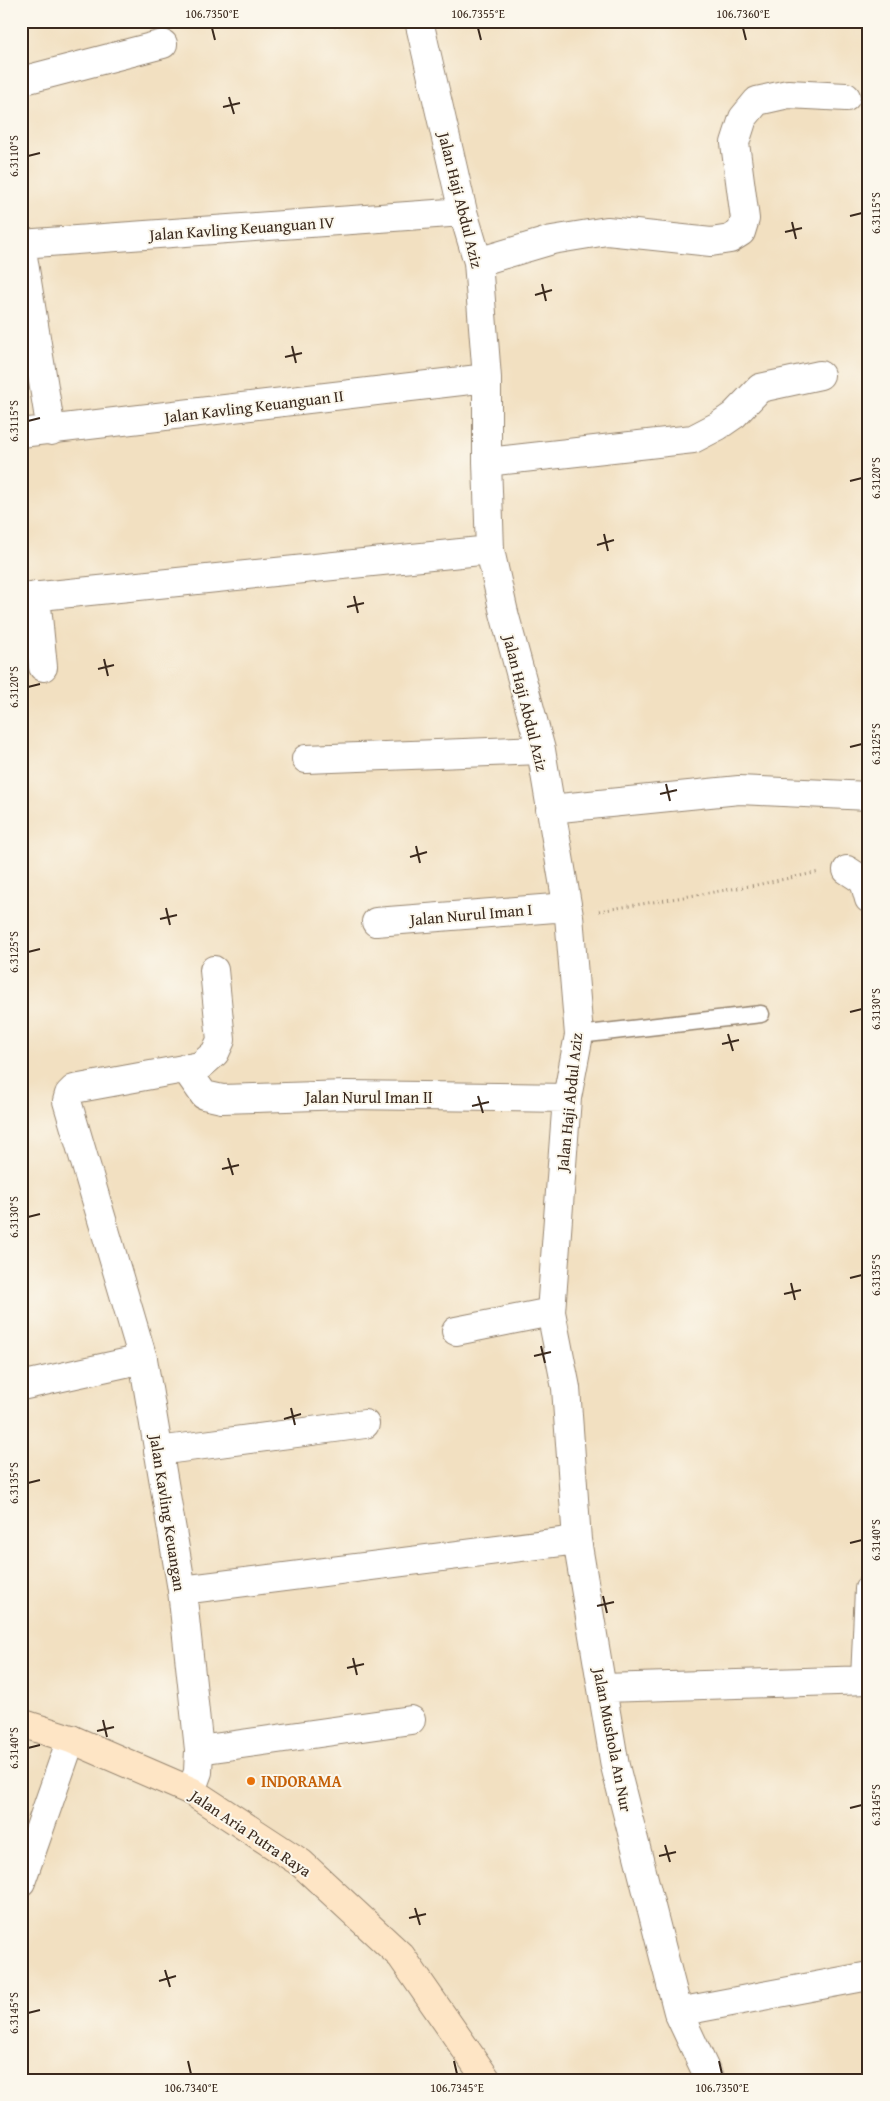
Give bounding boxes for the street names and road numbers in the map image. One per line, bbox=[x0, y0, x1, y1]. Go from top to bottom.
street label: Jalan Haji Abdul Aziz bbox=[432, 128, 489, 270]
street label: Jalan Kavling Keuanguan IV bbox=[147, 210, 336, 247]
street label: Jalan Kavling Keuanguan II bbox=[161, 383, 345, 429]
street label: Jalan Haji Abdul Aziz bbox=[497, 631, 554, 773]
street label: Jalan Nurul Iman I bbox=[407, 897, 533, 931]
street label: Jalan Haji Abdul Aziz bbox=[550, 1032, 588, 1174]
street label: Jalan Nurul Iman II bbox=[303, 1085, 433, 1109]
street label: Jalan Kavling Keuangan bbox=[143, 1431, 192, 1593]
street label: Jalan Mushola An Nur bbox=[587, 1664, 639, 1814]
street label: Jalan Aria Putra Raya bbox=[184, 1782, 317, 1883]

